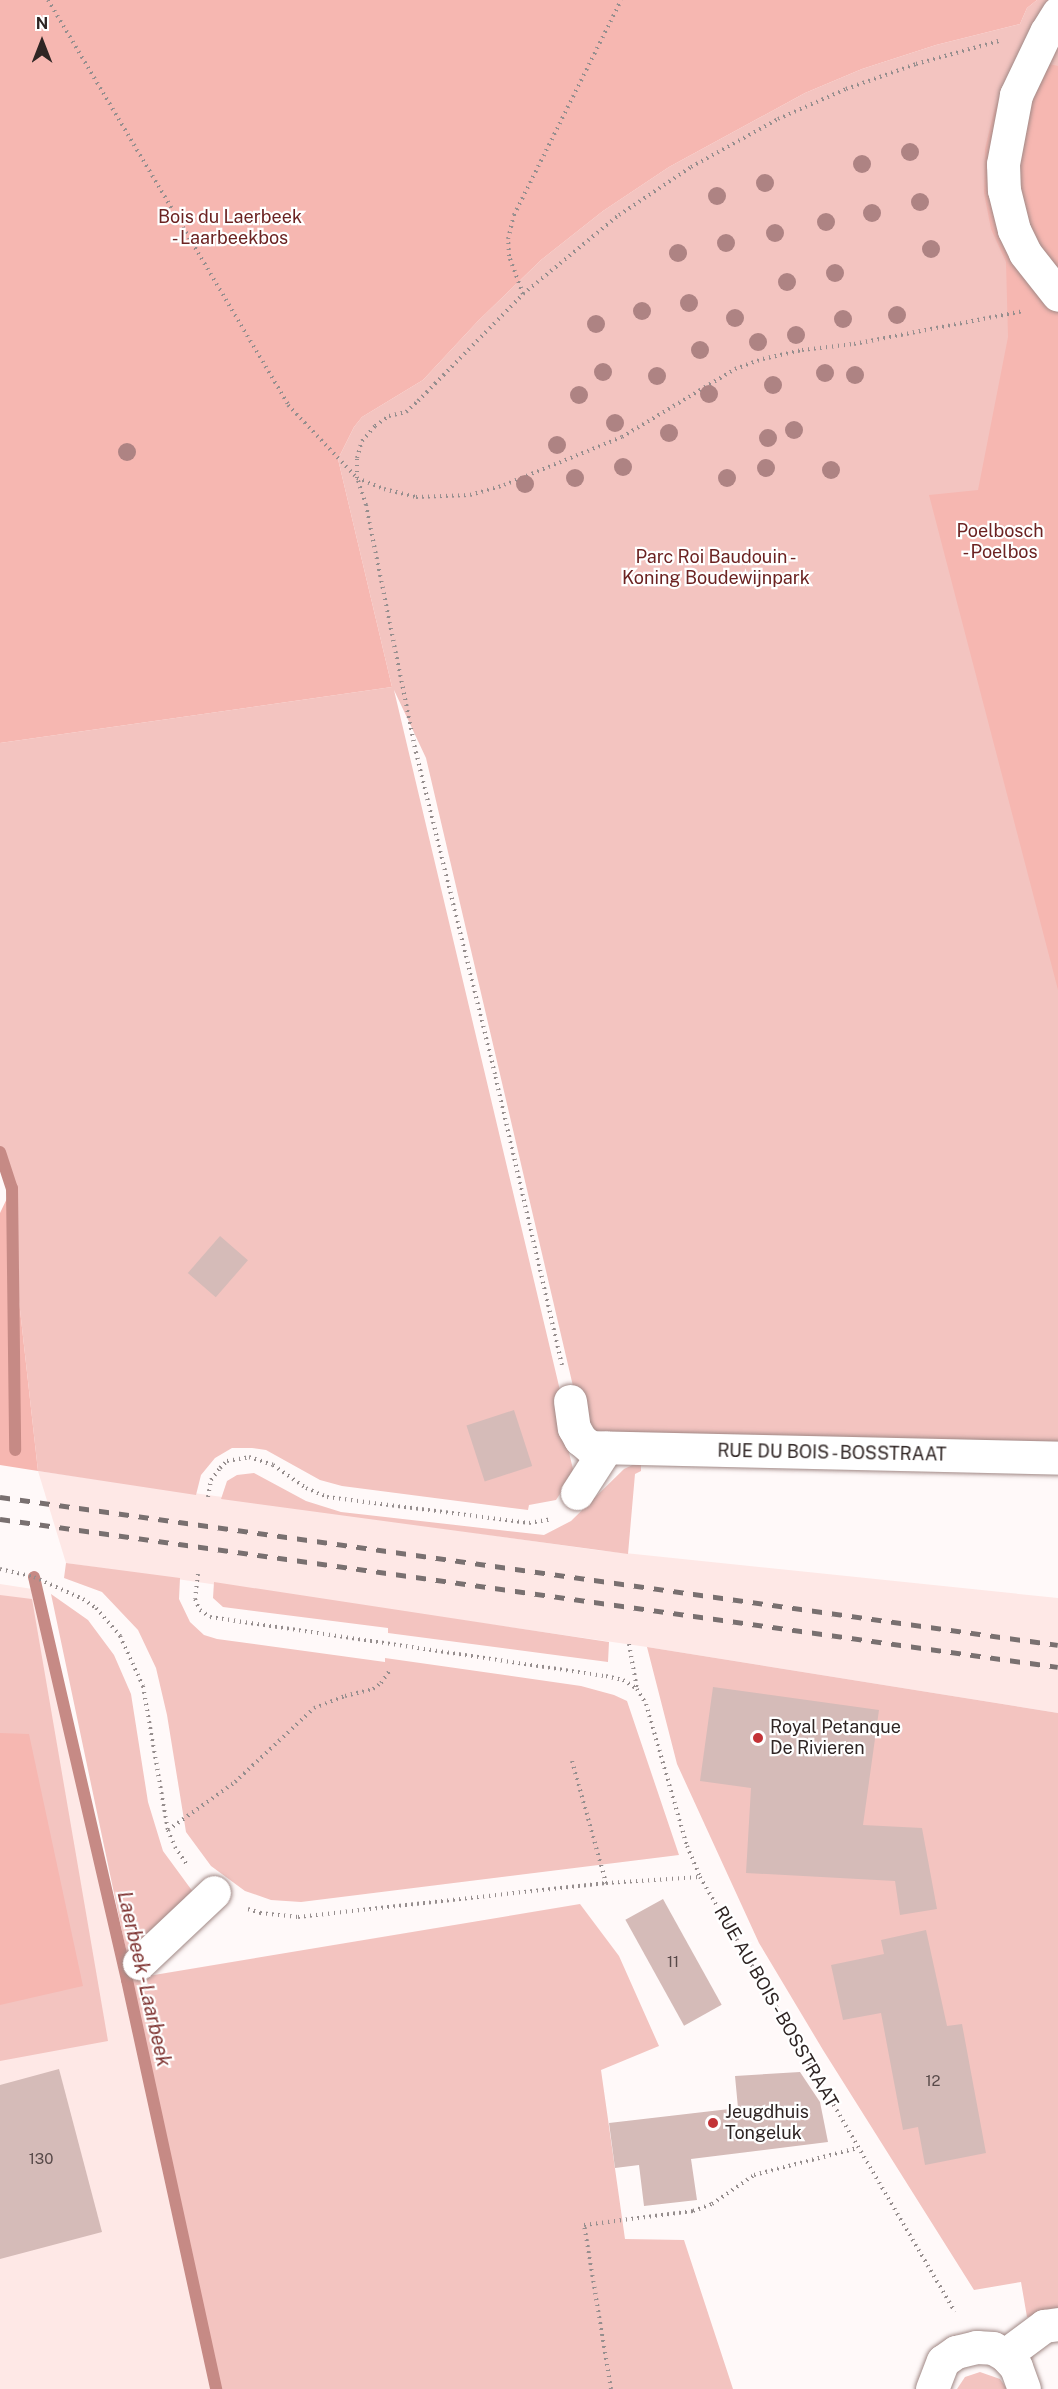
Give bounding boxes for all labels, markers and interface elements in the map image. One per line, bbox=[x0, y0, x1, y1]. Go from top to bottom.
north arrow bbox=[12, 12, 72, 72]
text: N bbox=[36, 14, 48, 33]
park label: Bois du Laerbeek - Laarbeekbos bbox=[158, 207, 302, 250]
park label: Poelbosch - Poelbos bbox=[956, 521, 1044, 564]
park label: Parc Roi Baudouin - Koning Boudewijnpark bbox=[622, 547, 810, 590]
street label: RUE DU BOIS - BOSSTRAAT bbox=[715, 1440, 949, 1466]
place label: Royal Petanque De Rivieren bbox=[770, 1717, 901, 1760]
marker: Royal Petanque De Rivieren bbox=[751, 1731, 765, 1745]
water label: Laerbeek - Laarbeek bbox=[112, 1886, 176, 2072]
street label: RUE AU BOIS - BOSSTRAAT bbox=[708, 1900, 844, 2114]
house number: 11 bbox=[667, 1953, 679, 1971]
house number: 12 bbox=[925, 2072, 941, 2090]
place label: Jeugdhuis Tongeluk bbox=[725, 2102, 809, 2144]
marker: Jeugdhuis Tongeluk bbox=[706, 2116, 720, 2130]
house number: 130 bbox=[29, 2150, 53, 2168]

